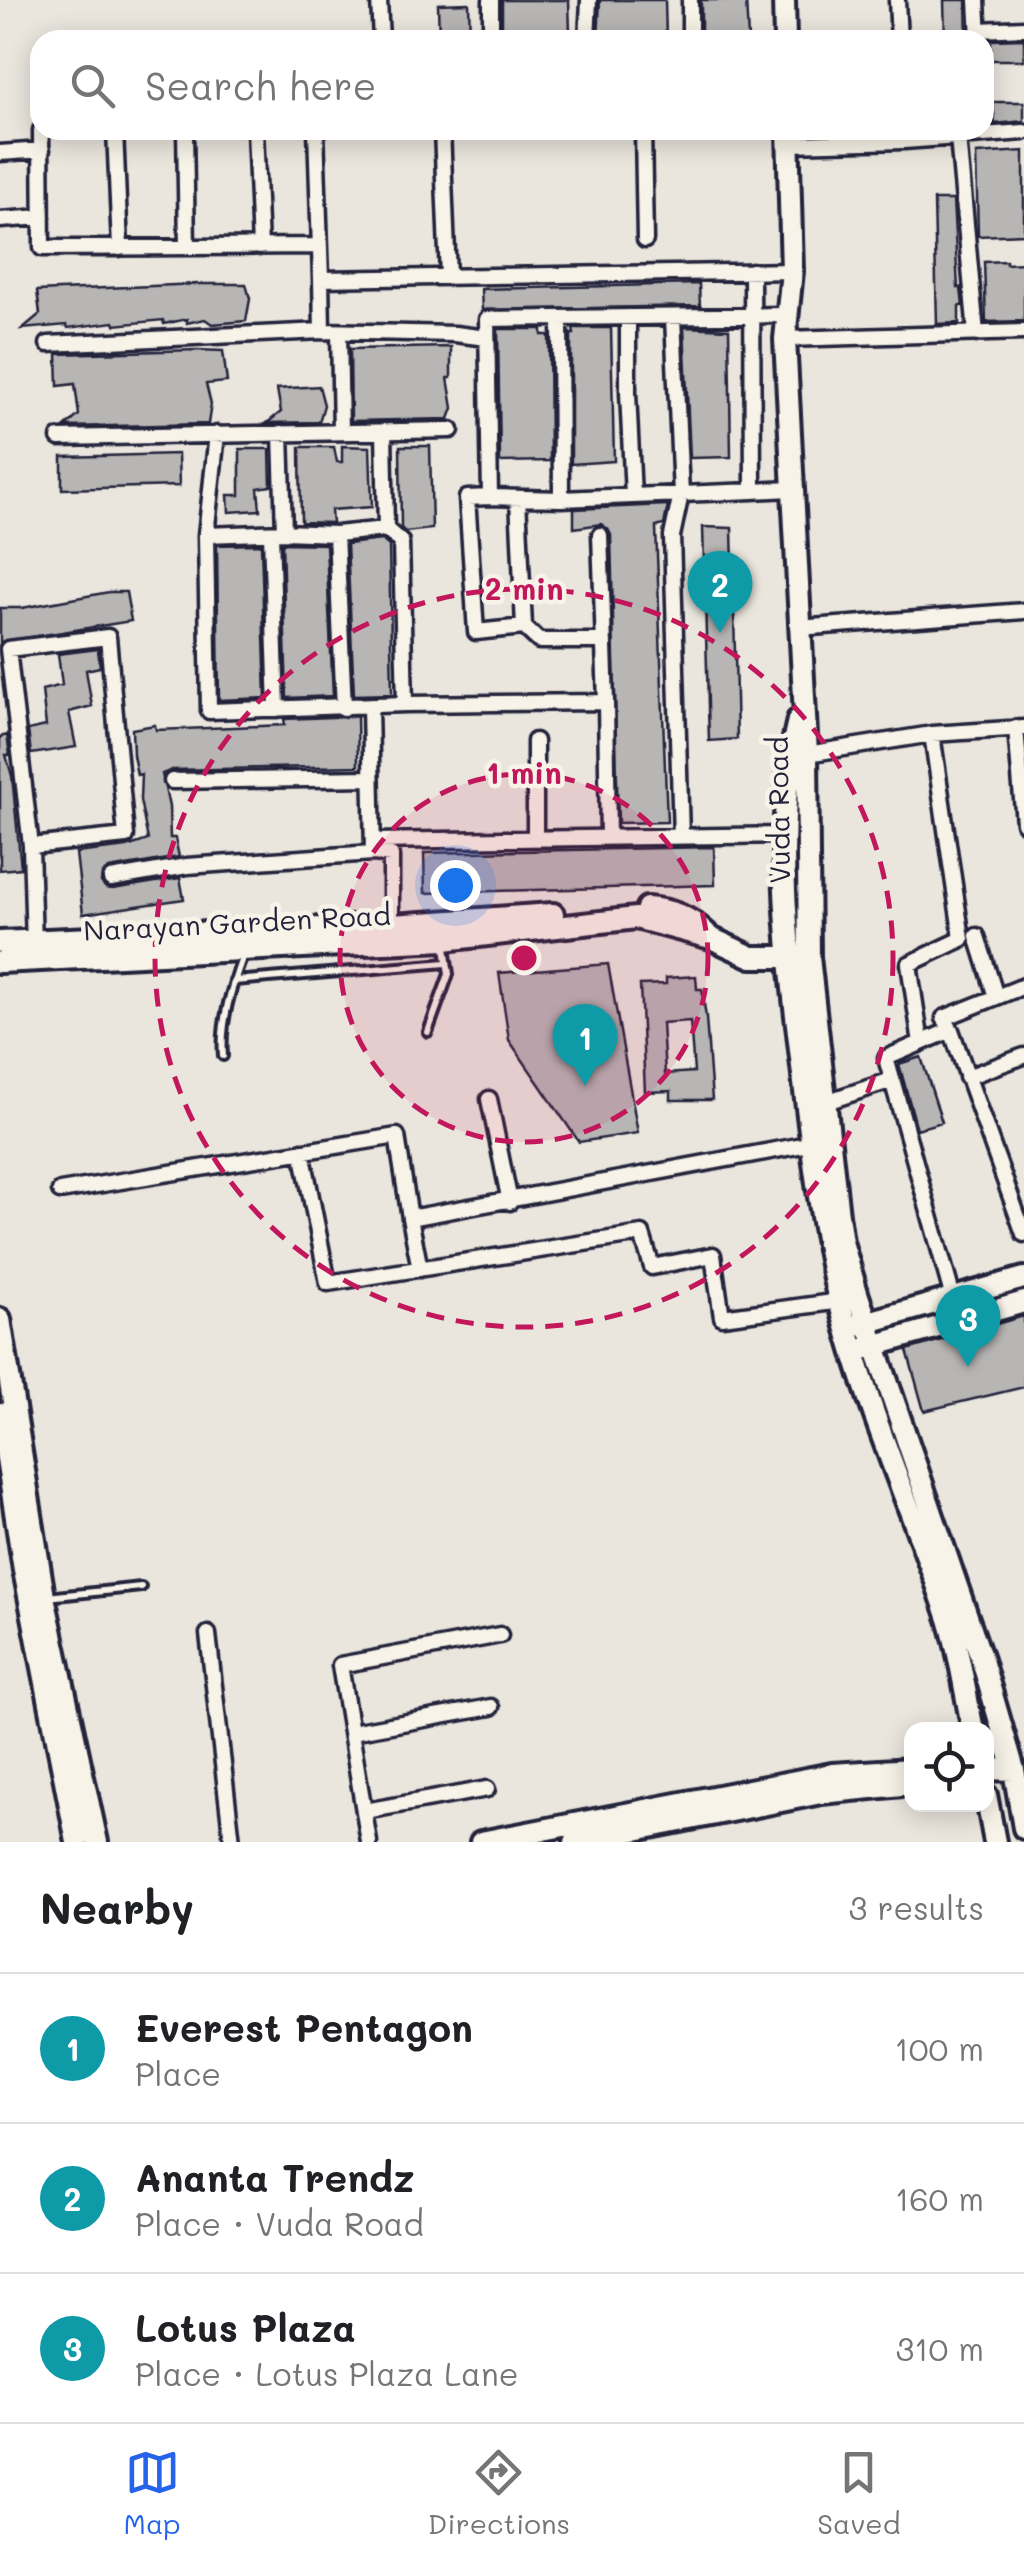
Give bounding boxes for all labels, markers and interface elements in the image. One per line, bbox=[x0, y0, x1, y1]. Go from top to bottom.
search box bbox=[30, 30, 994, 140]
icon: search bbox=[65, 58, 120, 113]
text: Search here bbox=[145, 60, 376, 110]
pin: 2 bbox=[688, 550, 752, 633]
text: 2 min bbox=[485, 568, 563, 608]
street label: Vuda Road bbox=[759, 736, 797, 884]
text: 1 min bbox=[486, 752, 562, 792]
your location bbox=[430, 860, 481, 911]
street label: Narayan Garden Road bbox=[82, 896, 392, 948]
centre of rings bbox=[506, 940, 542, 976]
pin: 1 bbox=[552, 1004, 618, 1086]
pin: 3 bbox=[936, 1284, 1000, 1367]
map controls bbox=[904, 1722, 994, 1812]
button: locate bbox=[904, 1722, 994, 1812]
text: Nearby bbox=[40, 1880, 194, 1935]
text: 3 results bbox=[848, 1886, 984, 1928]
text: Everest Pentagon bbox=[135, 2002, 473, 2052]
text: 1 bbox=[65, 2027, 80, 2069]
text: 100 m bbox=[894, 2027, 984, 2069]
text: Place bbox=[135, 2052, 221, 2094]
text: Ananta Trendz bbox=[135, 2152, 415, 2202]
text: 2 bbox=[64, 2177, 81, 2219]
text: 160 m bbox=[895, 2177, 984, 2219]
text: Place · Vuda Road bbox=[135, 2202, 424, 2244]
text: Lotus Plaza bbox=[135, 2302, 356, 2352]
text: 3 bbox=[63, 2327, 82, 2369]
text: 310 m bbox=[895, 2327, 984, 2369]
text: Place · Lotus Plaza Lane bbox=[135, 2352, 519, 2394]
tab: Map bbox=[124, 2445, 181, 2541]
tab: Directions bbox=[428, 2445, 570, 2541]
tab: Saved bbox=[817, 2445, 900, 2541]

